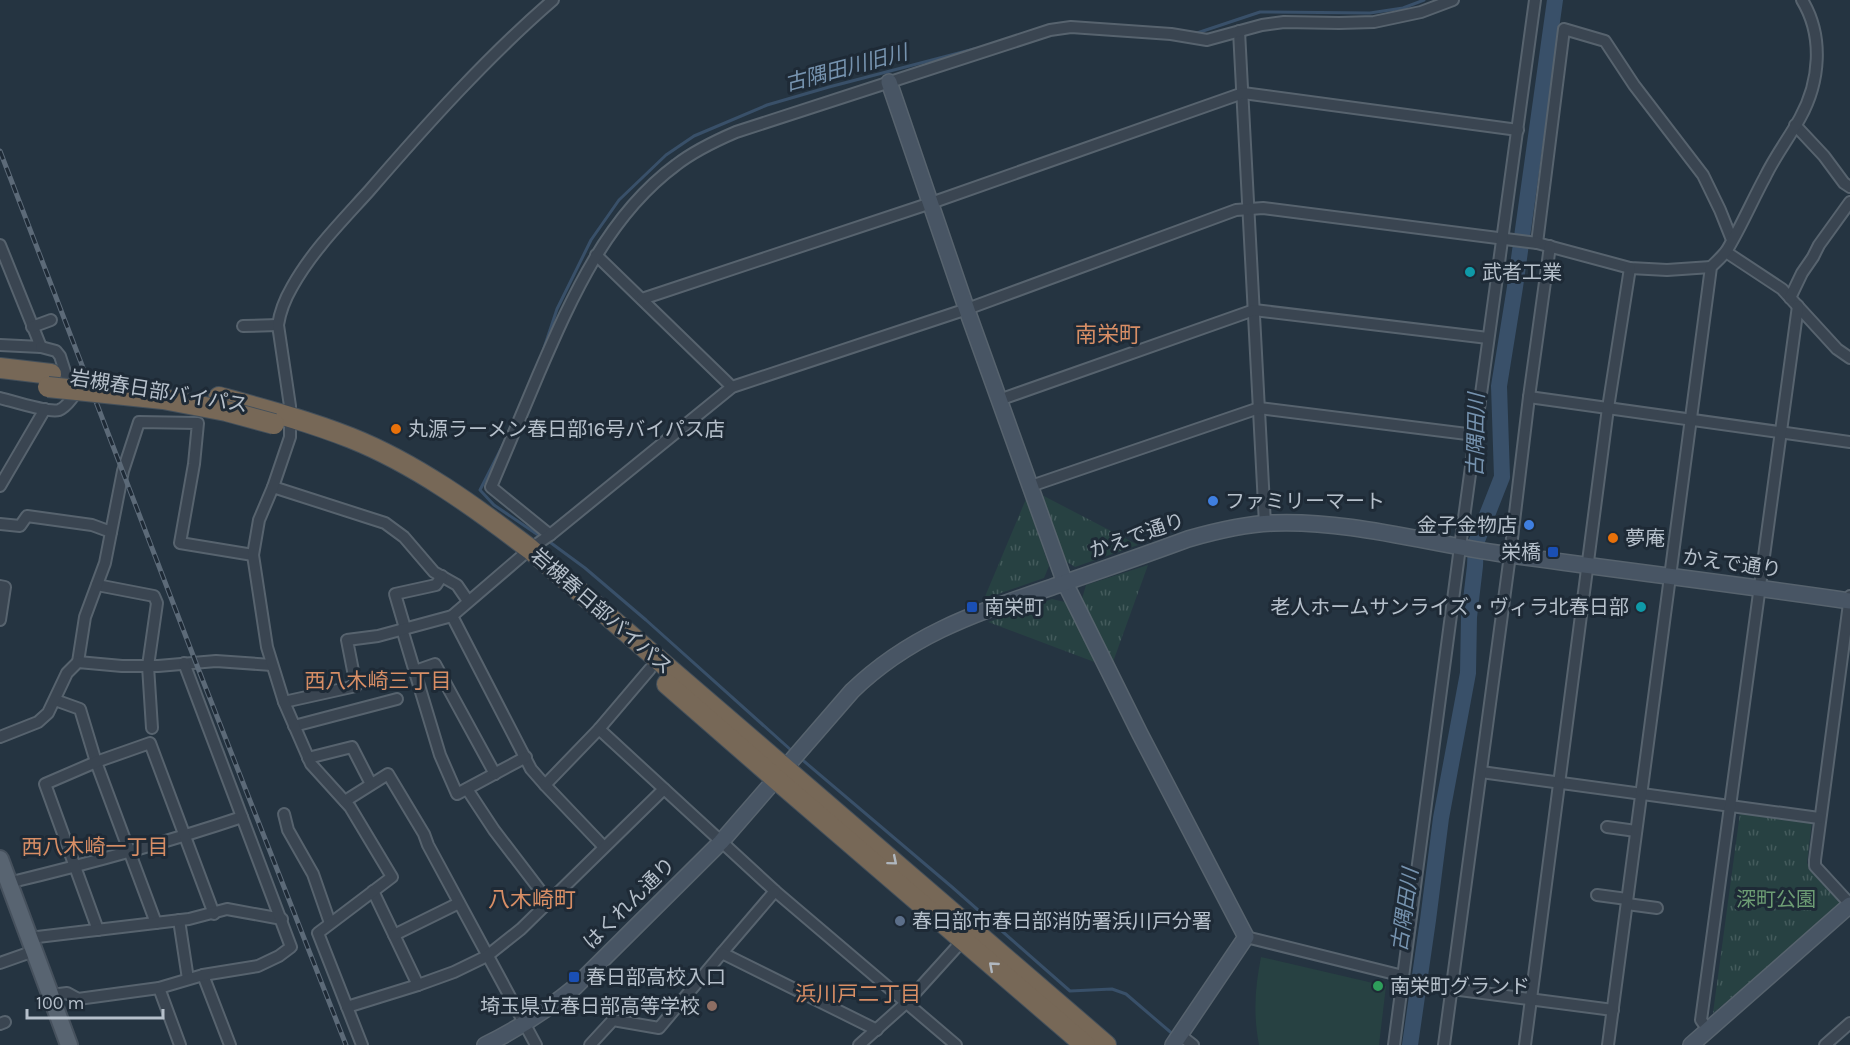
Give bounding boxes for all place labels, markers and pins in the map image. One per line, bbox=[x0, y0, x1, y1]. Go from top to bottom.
place label: 武者工業 bbox=[1482, 261, 1562, 284]
marker: 武者工業 bbox=[1463, 265, 1477, 279]
place label: 丸源ラーメン春日部16号バイパス店 bbox=[408, 418, 725, 441]
marker: 丸源ラーメン春日部16号バイパス店 bbox=[389, 422, 403, 436]
place label: ファミリーマート bbox=[1225, 490, 1385, 513]
marker: ファミリーマート bbox=[1206, 494, 1220, 508]
place label: 金子金物店 bbox=[1417, 514, 1517, 537]
marker: 金子金物店 bbox=[1522, 518, 1536, 532]
place label: 夢庵 bbox=[1625, 527, 1665, 550]
marker: 夢庵 bbox=[1606, 531, 1620, 545]
place label: 栄橋 bbox=[1501, 541, 1541, 564]
marker: 栄橋 bbox=[1546, 545, 1560, 559]
place label: 南栄町 bbox=[984, 596, 1044, 619]
place label: 老人ホームサンライズ・ヴィラ北春日部 bbox=[1270, 596, 1629, 619]
marker: 南栄町 bbox=[965, 600, 979, 614]
marker: 老人ホームサンライズ・ヴィラ北春日部 bbox=[1634, 600, 1648, 614]
place label: 春日部市春日部消防署浜川戸分署 bbox=[912, 910, 1212, 933]
marker: 春日部市春日部消防署浜川戸分署 bbox=[893, 914, 907, 928]
place label: 春日部高校入口 bbox=[586, 966, 726, 989]
marker: 春日部高校入口 bbox=[567, 970, 581, 984]
place label: 南栄町グランド bbox=[1390, 975, 1530, 998]
marker: 南栄町グランド bbox=[1371, 979, 1385, 993]
place label: 埼玉県立春日部高等学校 bbox=[480, 995, 700, 1018]
marker: 埼玉県立春日部高等学校 bbox=[705, 999, 719, 1013]

